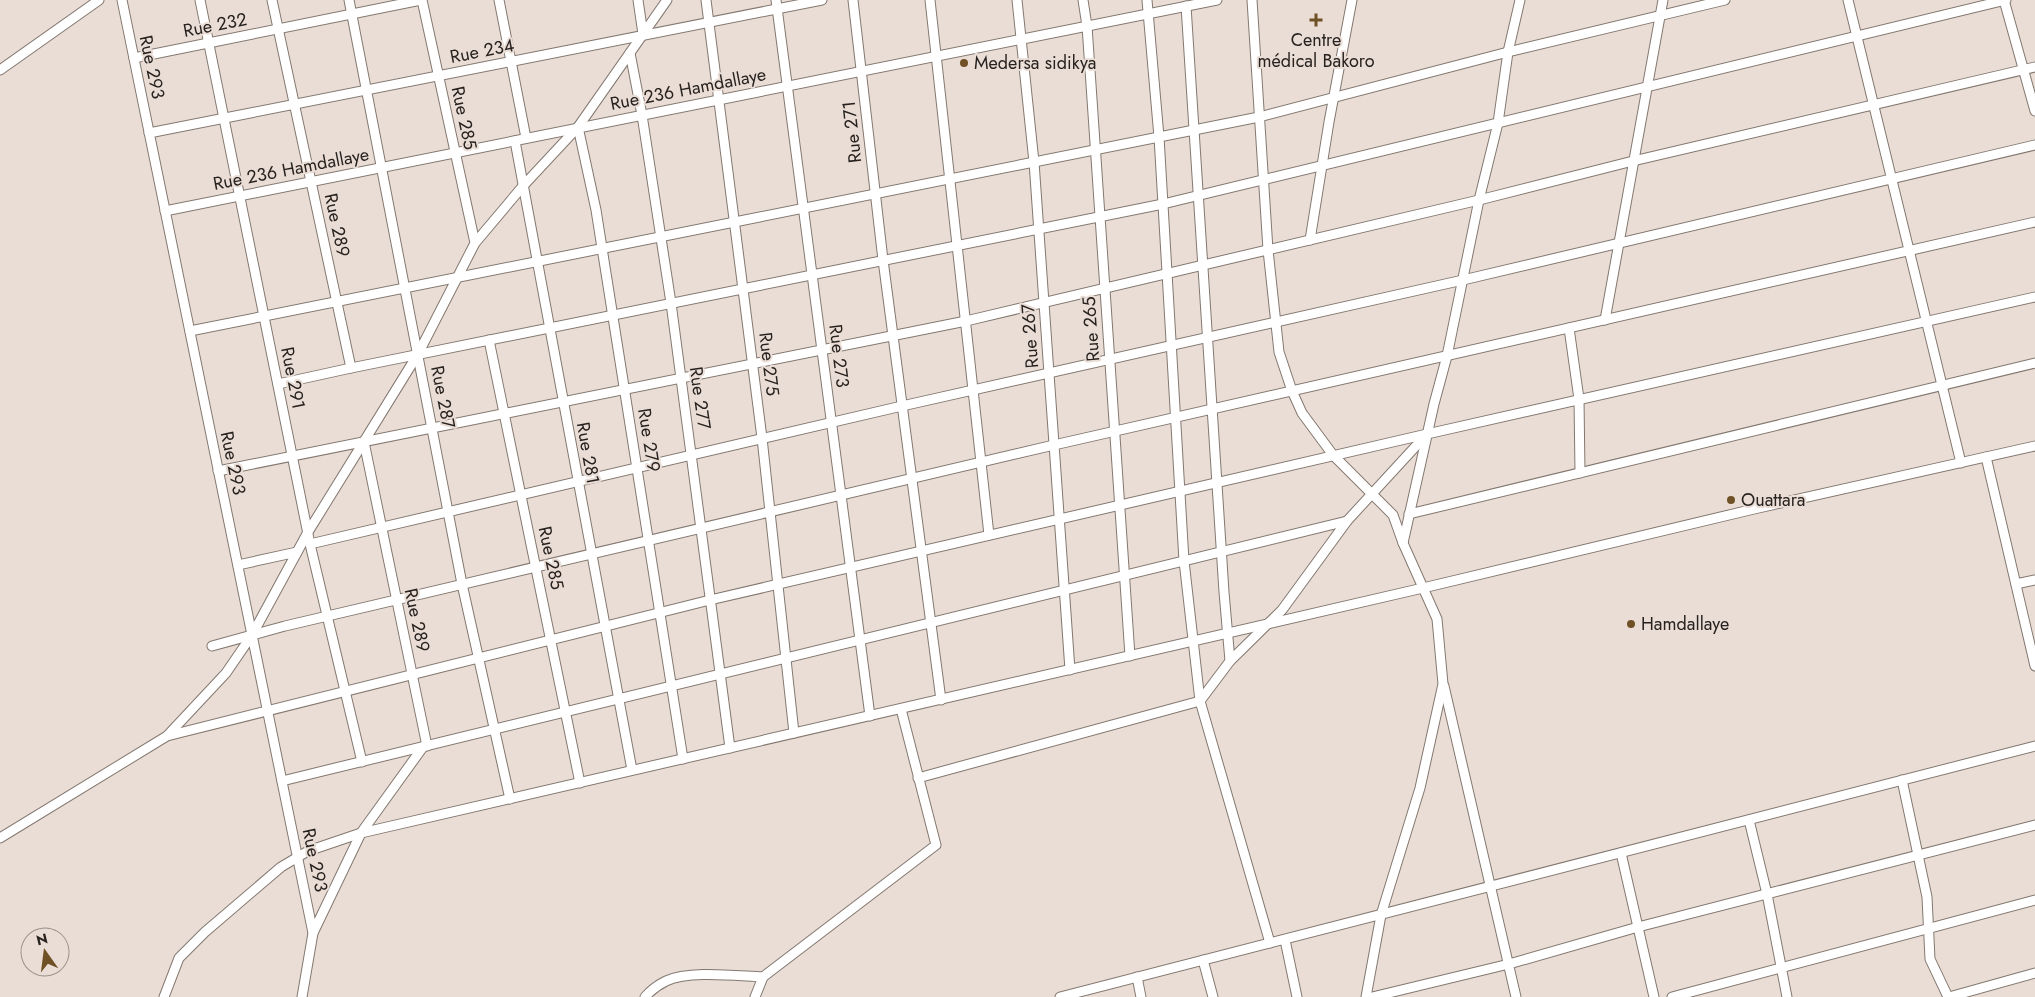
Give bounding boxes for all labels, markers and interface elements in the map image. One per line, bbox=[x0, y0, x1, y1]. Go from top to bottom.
street label: Rue 232 bbox=[181, 6, 249, 44]
marker: Centre médical Bakoro bbox=[1309, 13, 1323, 27]
place label: Centre médical Bakoro bbox=[1258, 27, 1375, 74]
street label: Rue 234 bbox=[448, 32, 516, 70]
street label: Rue 293 bbox=[133, 33, 171, 101]
place label: Medersa sidikya bbox=[974, 50, 1097, 76]
marker: Medersa sidikya bbox=[958, 57, 970, 69]
street label: Rue 236 Hamdallaye bbox=[608, 61, 768, 117]
street label: Rue 285 bbox=[445, 84, 483, 152]
street label: Rue 271 bbox=[836, 100, 868, 164]
street label: Rue 236 Hamdallaye bbox=[211, 141, 371, 197]
street label: Rue 289 bbox=[318, 191, 356, 259]
street label: Rue 265 bbox=[1076, 296, 1106, 362]
street label: Rue 267 bbox=[1015, 302, 1045, 369]
street label: Rue 273 bbox=[822, 323, 856, 389]
street label: Rue 275 bbox=[752, 331, 786, 397]
street label: Rue 291 bbox=[274, 345, 312, 411]
street label: Rue 287 bbox=[424, 363, 462, 431]
street label: Rue 277 bbox=[683, 365, 717, 432]
street label: Rue 279 bbox=[631, 406, 667, 474]
street label: Rue 281 bbox=[570, 420, 606, 486]
street label: Rue 293 bbox=[214, 429, 252, 497]
place label: Ouattara bbox=[1741, 487, 1805, 513]
marker: Ouattara bbox=[1725, 494, 1737, 506]
street label: Rue 285 bbox=[532, 524, 570, 592]
street label: Rue 289 bbox=[398, 586, 436, 654]
place label: Hamdallaye bbox=[1641, 611, 1729, 637]
marker: Hamdallaye bbox=[1625, 618, 1637, 630]
street label: Rue 293 bbox=[296, 826, 334, 894]
north arrow bbox=[20, 927, 70, 977]
text: N bbox=[34, 928, 50, 950]

